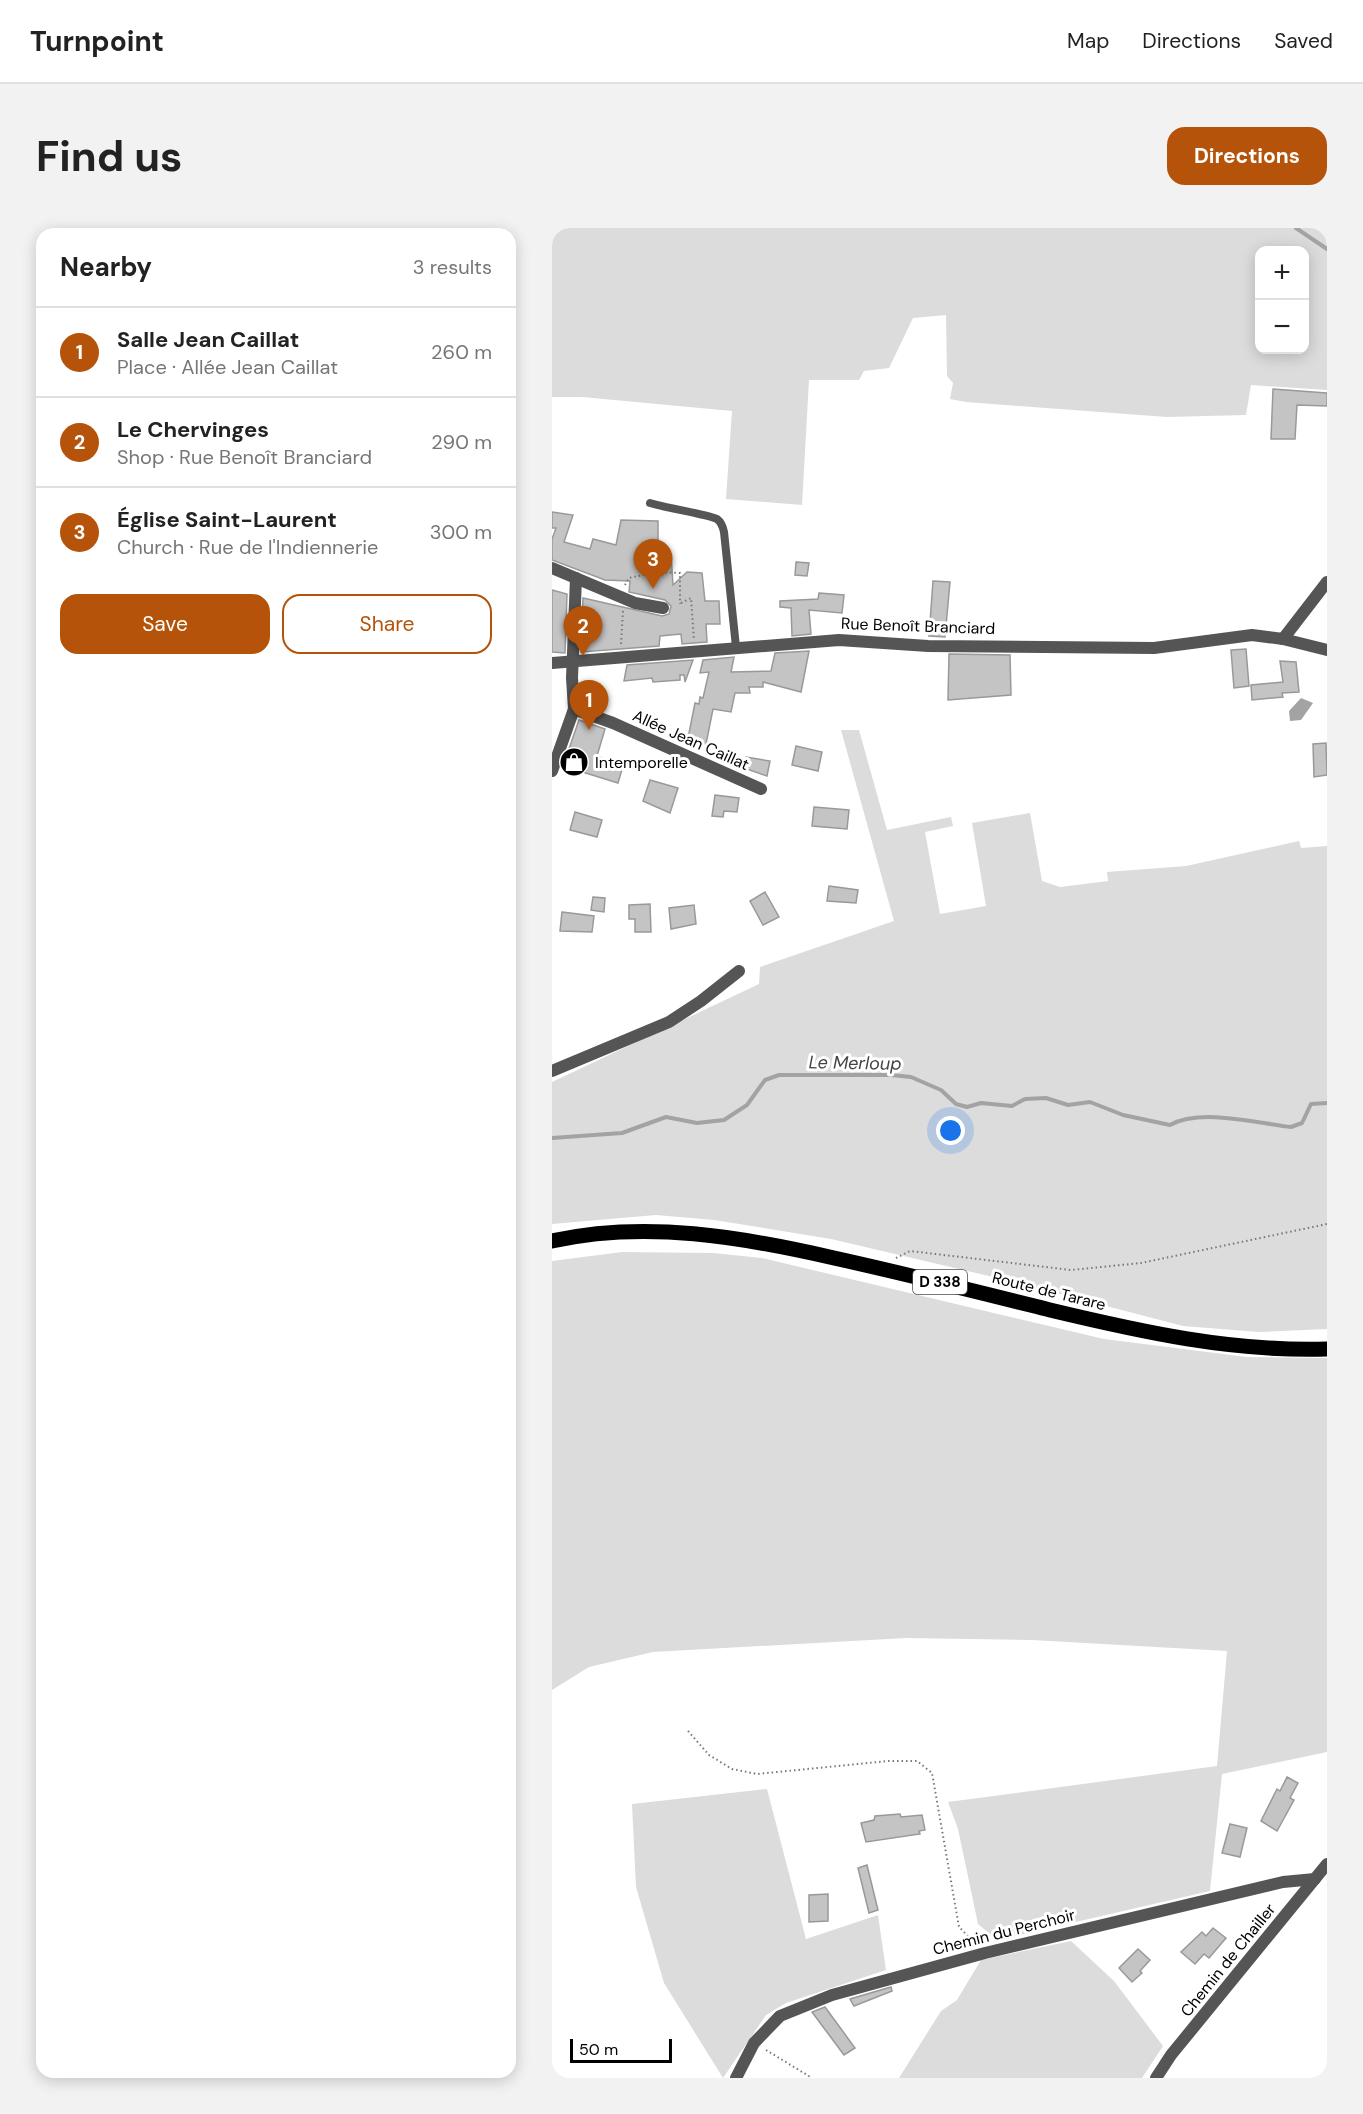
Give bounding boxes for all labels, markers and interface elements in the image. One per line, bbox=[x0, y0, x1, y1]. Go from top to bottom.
text: Turnpoint bbox=[30, 23, 164, 60]
text: Map bbox=[1067, 27, 1109, 55]
text: Directions bbox=[1142, 27, 1241, 55]
text: Saved bbox=[1274, 27, 1333, 55]
button: Directions bbox=[1167, 127, 1327, 185]
text: Find us bbox=[36, 129, 182, 184]
map controls bbox=[1255, 246, 1309, 354]
button: + bbox=[1255, 246, 1309, 300]
text: Nearby bbox=[60, 250, 152, 284]
text: 3 results bbox=[413, 254, 492, 280]
button: − bbox=[1255, 300, 1309, 354]
text: Salle Jean Caillat bbox=[117, 325, 299, 354]
text: 1 bbox=[76, 339, 83, 365]
text: 260 m bbox=[431, 339, 492, 365]
text: Place · Allée Jean Caillat bbox=[117, 354, 338, 380]
text: Le Chervinges bbox=[117, 415, 269, 444]
text: 2 bbox=[74, 429, 85, 455]
text: 290 m bbox=[431, 429, 492, 455]
text: Shop · Rue Benoît Branciard bbox=[117, 444, 372, 470]
text: Église Saint-Laurent bbox=[117, 505, 337, 534]
text: 3 bbox=[73, 519, 86, 545]
text: 300 m bbox=[430, 519, 492, 545]
text: Church · Rue de l'Indiennerie bbox=[117, 534, 378, 560]
pin: 3 bbox=[634, 540, 672, 589]
button: Save bbox=[60, 594, 270, 654]
button: Share bbox=[282, 594, 492, 654]
pin: 2 bbox=[564, 606, 603, 656]
street label: Rue Benoît Branciard bbox=[841, 613, 995, 639]
pin: 1 bbox=[570, 680, 609, 730]
street label: Allée Jean Caillat bbox=[629, 705, 753, 775]
shop icon: Intemporelle bbox=[558, 746, 590, 778]
place label: Intemporelle bbox=[595, 752, 688, 773]
water label: Le Merloup bbox=[808, 1050, 902, 1076]
your location bbox=[936, 1116, 965, 1145]
street label: Route de Tarare bbox=[990, 1267, 1108, 1315]
road number: D 338 bbox=[913, 1270, 967, 1294]
street label: Chemin de Chailler bbox=[1176, 1899, 1280, 2021]
street label: Chemin du Perchoir bbox=[931, 1904, 1077, 1960]
scale bar bbox=[570, 2036, 672, 2064]
text: 50 m bbox=[579, 2039, 618, 2060]

